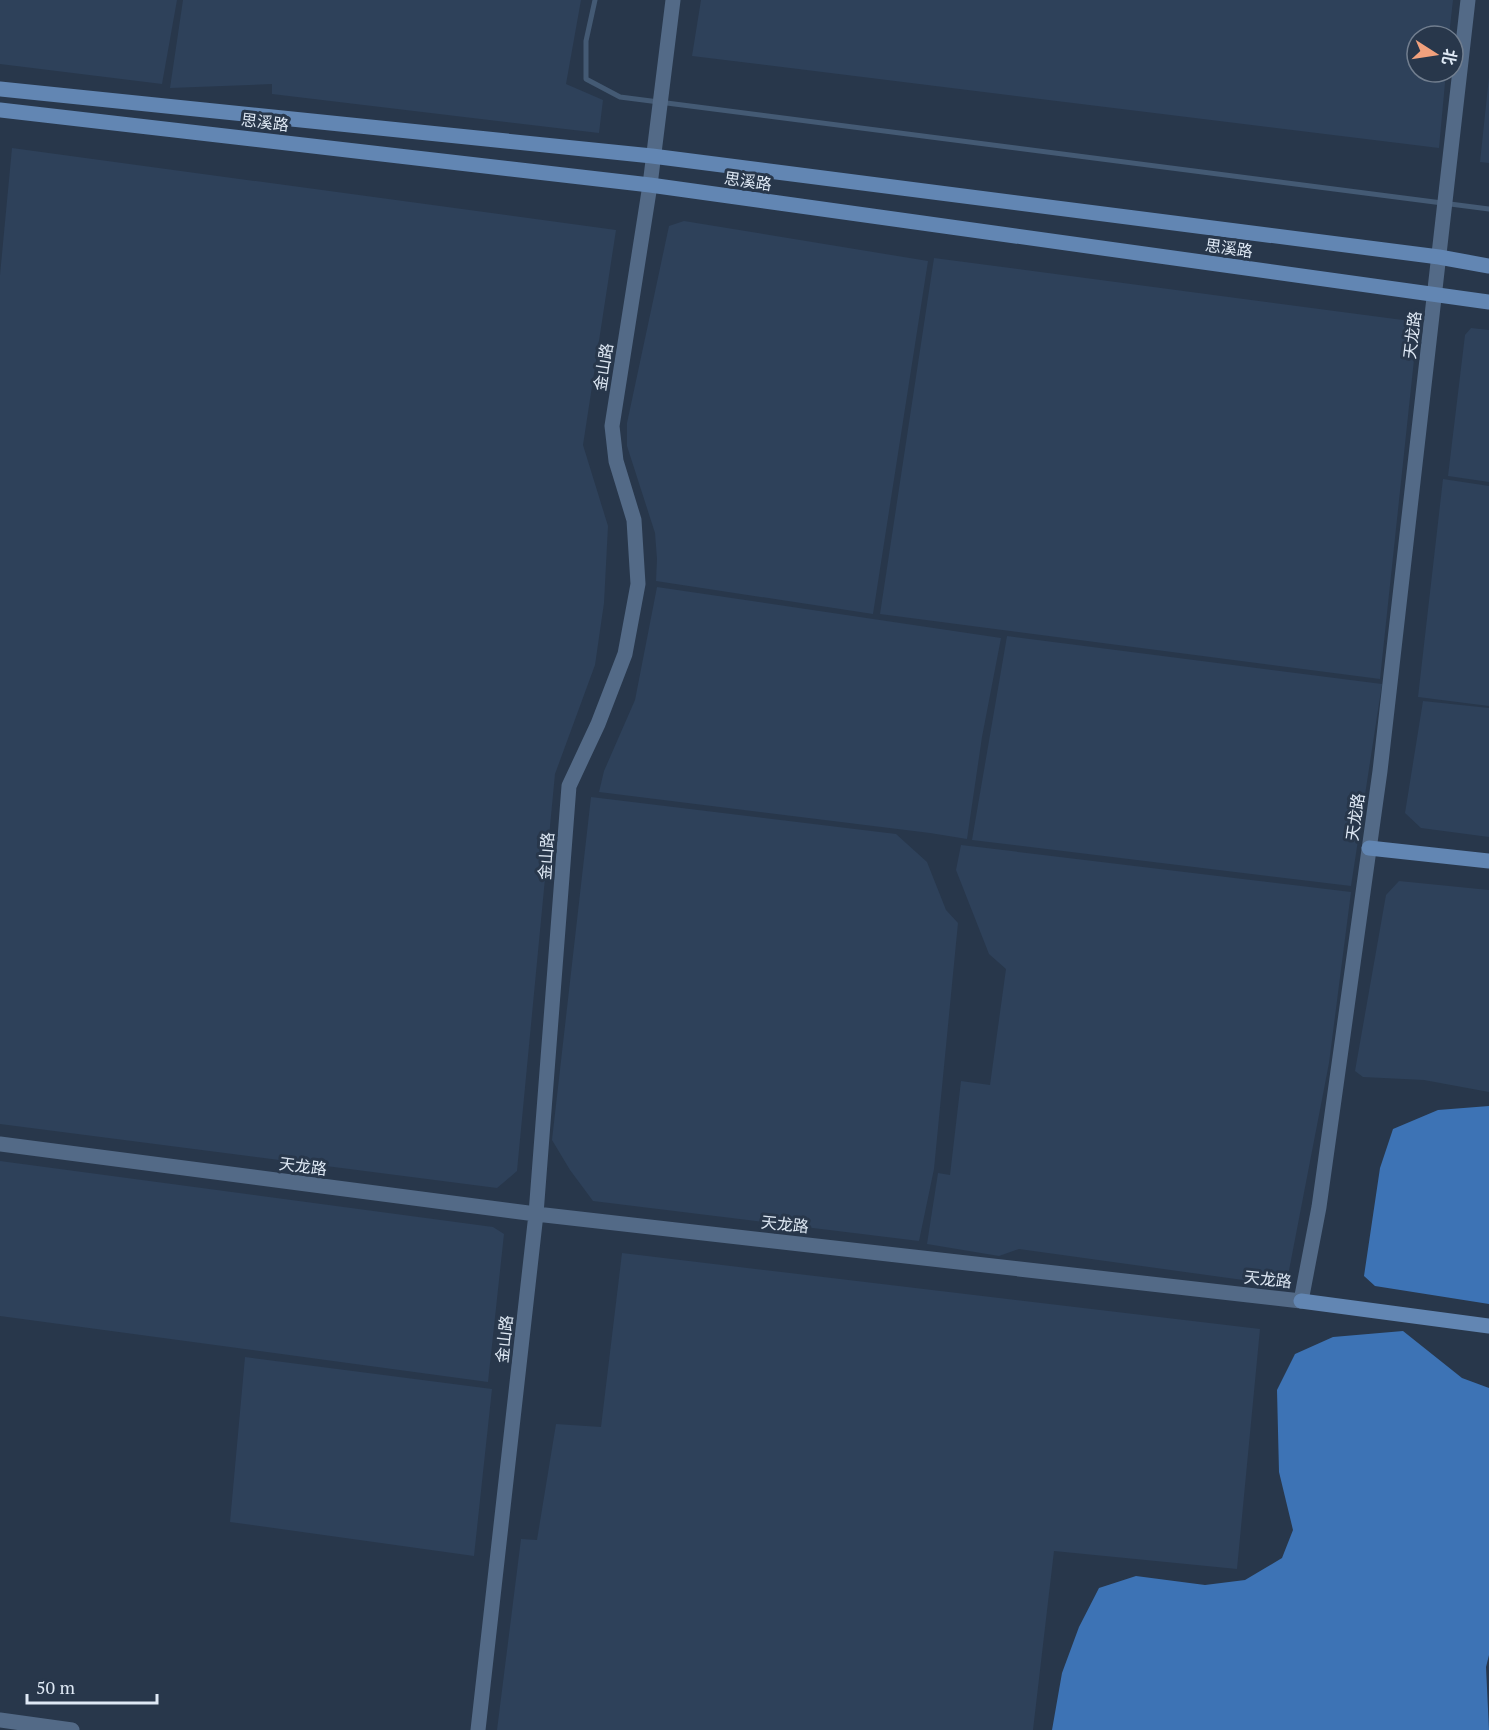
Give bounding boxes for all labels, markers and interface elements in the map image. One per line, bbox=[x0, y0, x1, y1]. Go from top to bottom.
north arrow bbox=[1405, 24, 1465, 84]
text: 北 bbox=[1437, 47, 1462, 67]
street label: 思溪路 bbox=[240, 108, 290, 136]
street label: 思溪路 bbox=[723, 167, 773, 195]
street label: 思溪路 bbox=[1204, 234, 1254, 262]
street label: 天龙路 bbox=[1398, 310, 1426, 360]
street label: 金山路 bbox=[588, 342, 618, 392]
street label: 天龙路 bbox=[1341, 792, 1369, 842]
street label: 金山路 bbox=[533, 831, 559, 881]
street label: 天龙路 bbox=[278, 1152, 328, 1180]
street label: 天龙路 bbox=[760, 1211, 810, 1237]
street label: 天龙路 bbox=[1243, 1266, 1293, 1292]
street label: 金山路 bbox=[491, 1314, 517, 1364]
scale bar bbox=[27, 1667, 158, 1705]
text: 50 m bbox=[36, 1675, 76, 1699]

